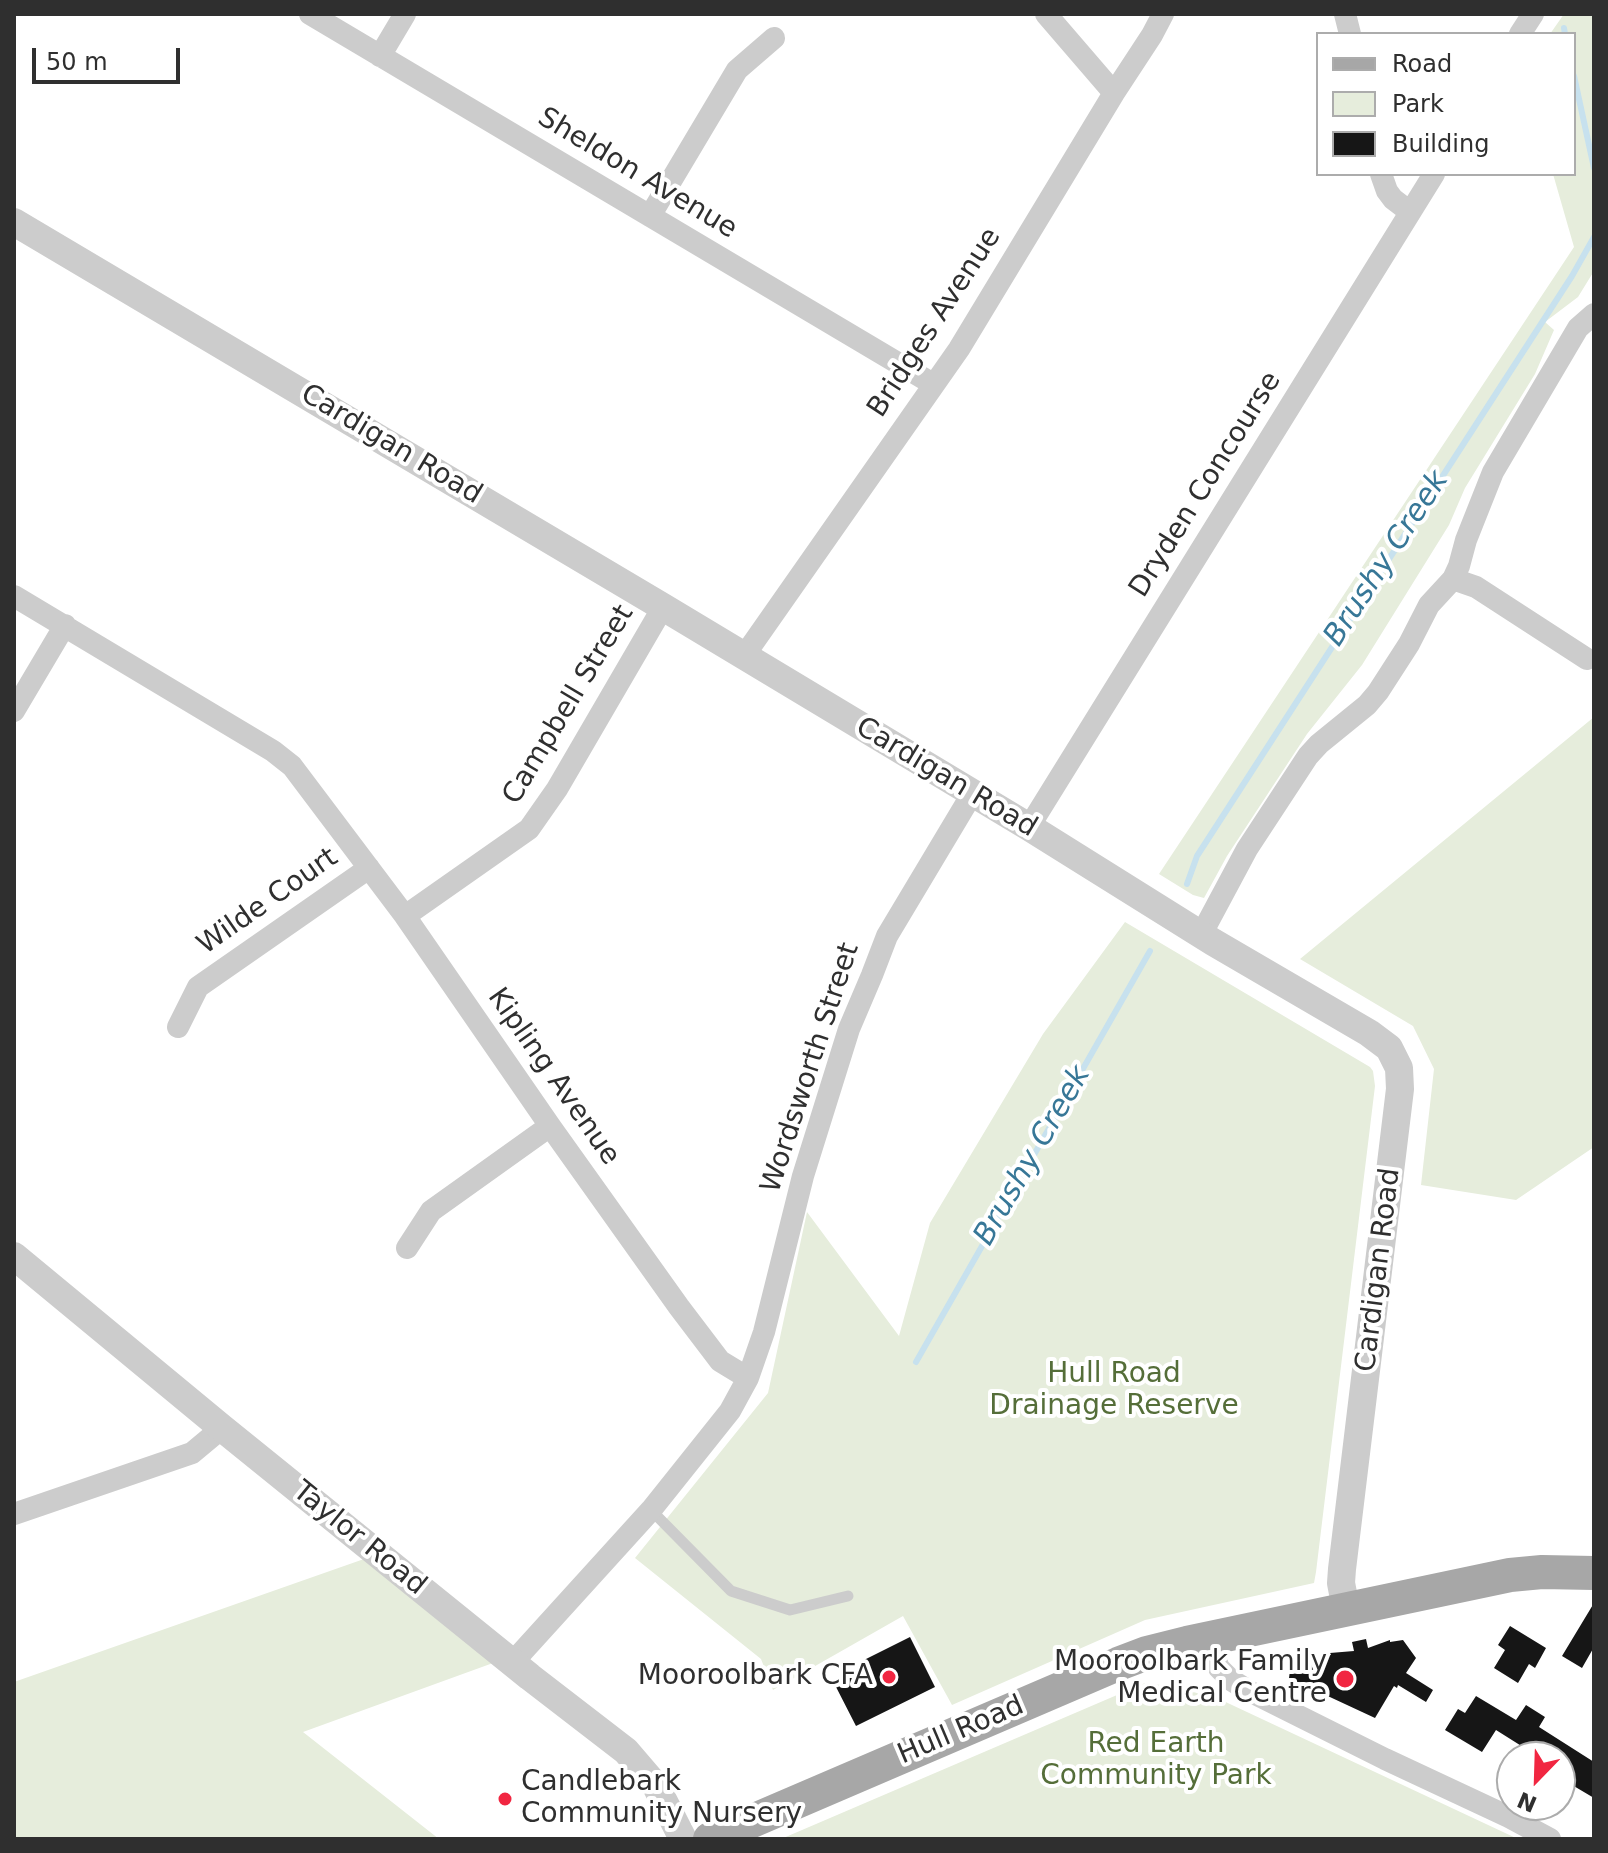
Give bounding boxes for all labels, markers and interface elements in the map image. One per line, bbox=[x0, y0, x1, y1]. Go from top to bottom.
scale bar bbox=[36, 32, 184, 82]
legend bbox=[1316, 32, 1576, 176]
text: 50 m bbox=[46, 48, 108, 76]
text: Road bbox=[1392, 50, 1452, 78]
text: Park bbox=[1392, 90, 1444, 118]
street label: Sheldon Avenue bbox=[531, 101, 743, 247]
text: Building bbox=[1392, 130, 1489, 158]
street label: Bridges Avenue bbox=[861, 222, 1009, 424]
street label: Dryden Concourse bbox=[1123, 366, 1289, 604]
street label: Cardigan Road bbox=[294, 378, 488, 512]
water label: Brushy Creek bbox=[1317, 465, 1457, 653]
street label: Campbell Street bbox=[496, 599, 642, 811]
street label: Cardigan Road bbox=[849, 711, 1043, 845]
street label: Wilde Court bbox=[191, 841, 345, 963]
street label: Wordsworth Street bbox=[755, 939, 867, 1197]
street label: Kipling Avenue bbox=[480, 982, 626, 1172]
water label: Brushy Creek bbox=[967, 1060, 1099, 1252]
street label: Cardigan Road bbox=[1350, 1166, 1408, 1374]
park label: Hull Road Drainage Reserve bbox=[989, 1358, 1239, 1424]
street label: Taylor Road bbox=[286, 1475, 432, 1603]
place label: Mooroolbark Family Medical Centre bbox=[1054, 1646, 1327, 1712]
place label: Mooroolbark CFA bbox=[638, 1660, 873, 1694]
marker: Mooroolbark CFA bbox=[880, 1668, 898, 1686]
marker: Mooroolbark Family Medical Centre bbox=[1334, 1668, 1356, 1690]
street label: Hull Road bbox=[893, 1689, 1029, 1773]
park label: Red Earth Community Park bbox=[1040, 1728, 1272, 1794]
north arrow bbox=[1496, 1741, 1576, 1821]
place label: Candlebark Community Nursery bbox=[521, 1766, 802, 1832]
text: N bbox=[1514, 1787, 1541, 1817]
marker: Candlebark Community Nursery bbox=[496, 1790, 514, 1808]

